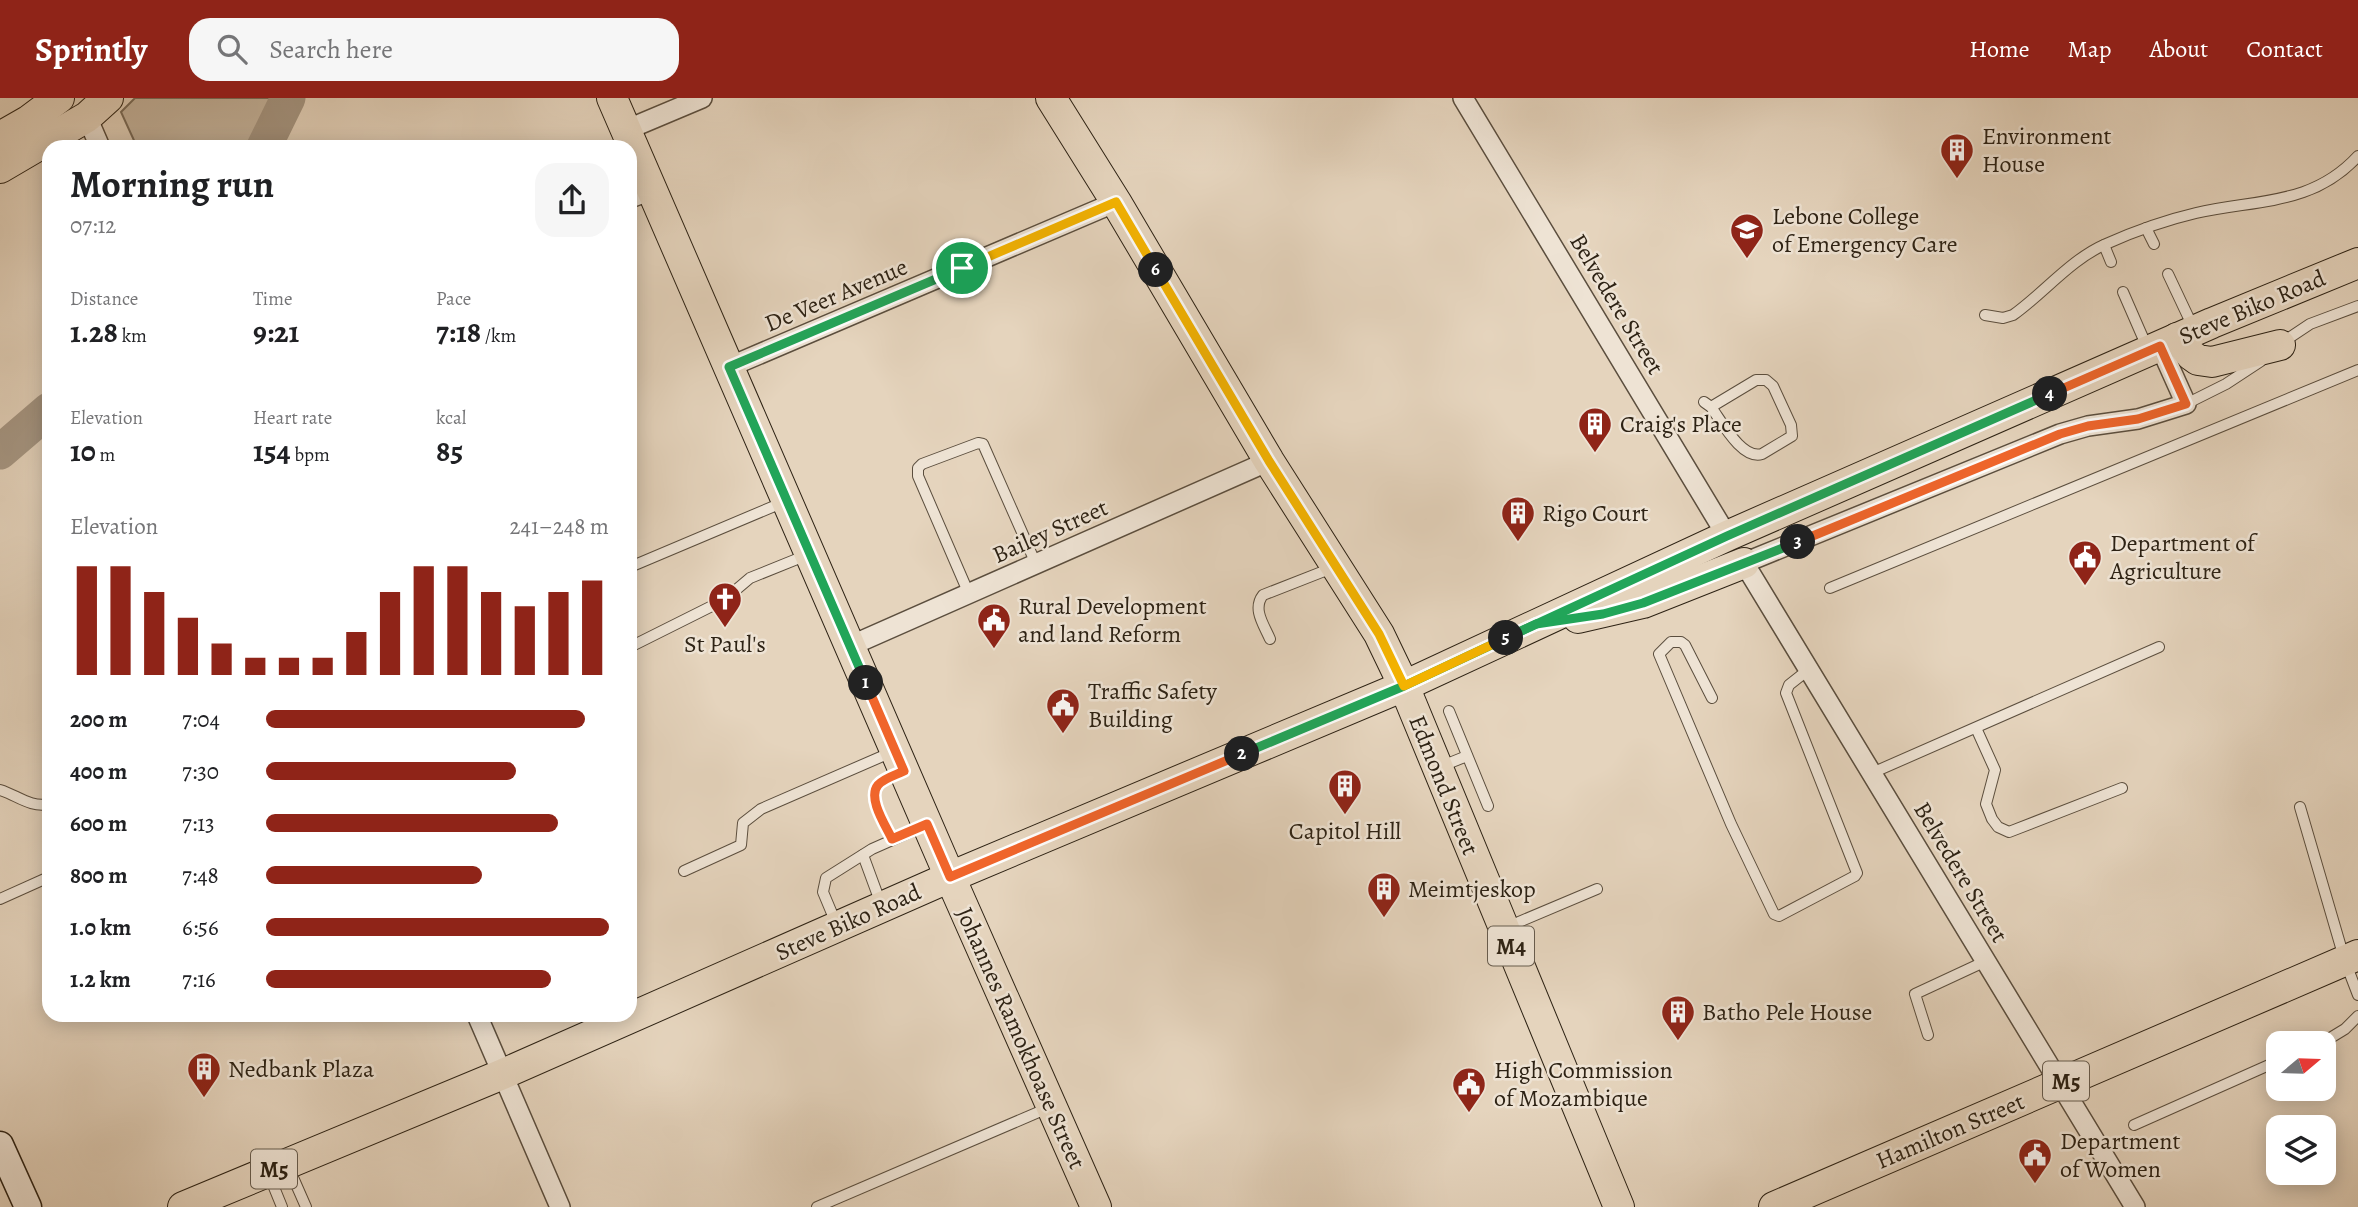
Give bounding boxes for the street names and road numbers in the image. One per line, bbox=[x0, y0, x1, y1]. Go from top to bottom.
street label: Belvedere Street bbox=[1562, 228, 1672, 380]
street label: De Veer Avenue bbox=[760, 251, 912, 339]
street label: Steve Biko Road bbox=[2174, 262, 2330, 352]
street label: Bailey Street bbox=[987, 491, 1113, 571]
street label: Edmond Street bbox=[1401, 710, 1487, 860]
street label: Belvedere Street bbox=[1906, 796, 2016, 948]
street label: Steve Biko Road bbox=[770, 876, 926, 968]
street label: Johannes Ramokhoase Street bbox=[949, 902, 1093, 1174]
road number: M4 bbox=[1488, 926, 1534, 966]
road number: M5 bbox=[2043, 1062, 2089, 1100]
street label: Hamilton Street bbox=[1871, 1085, 2029, 1177]
road number: M5 bbox=[251, 1150, 297, 1188]

